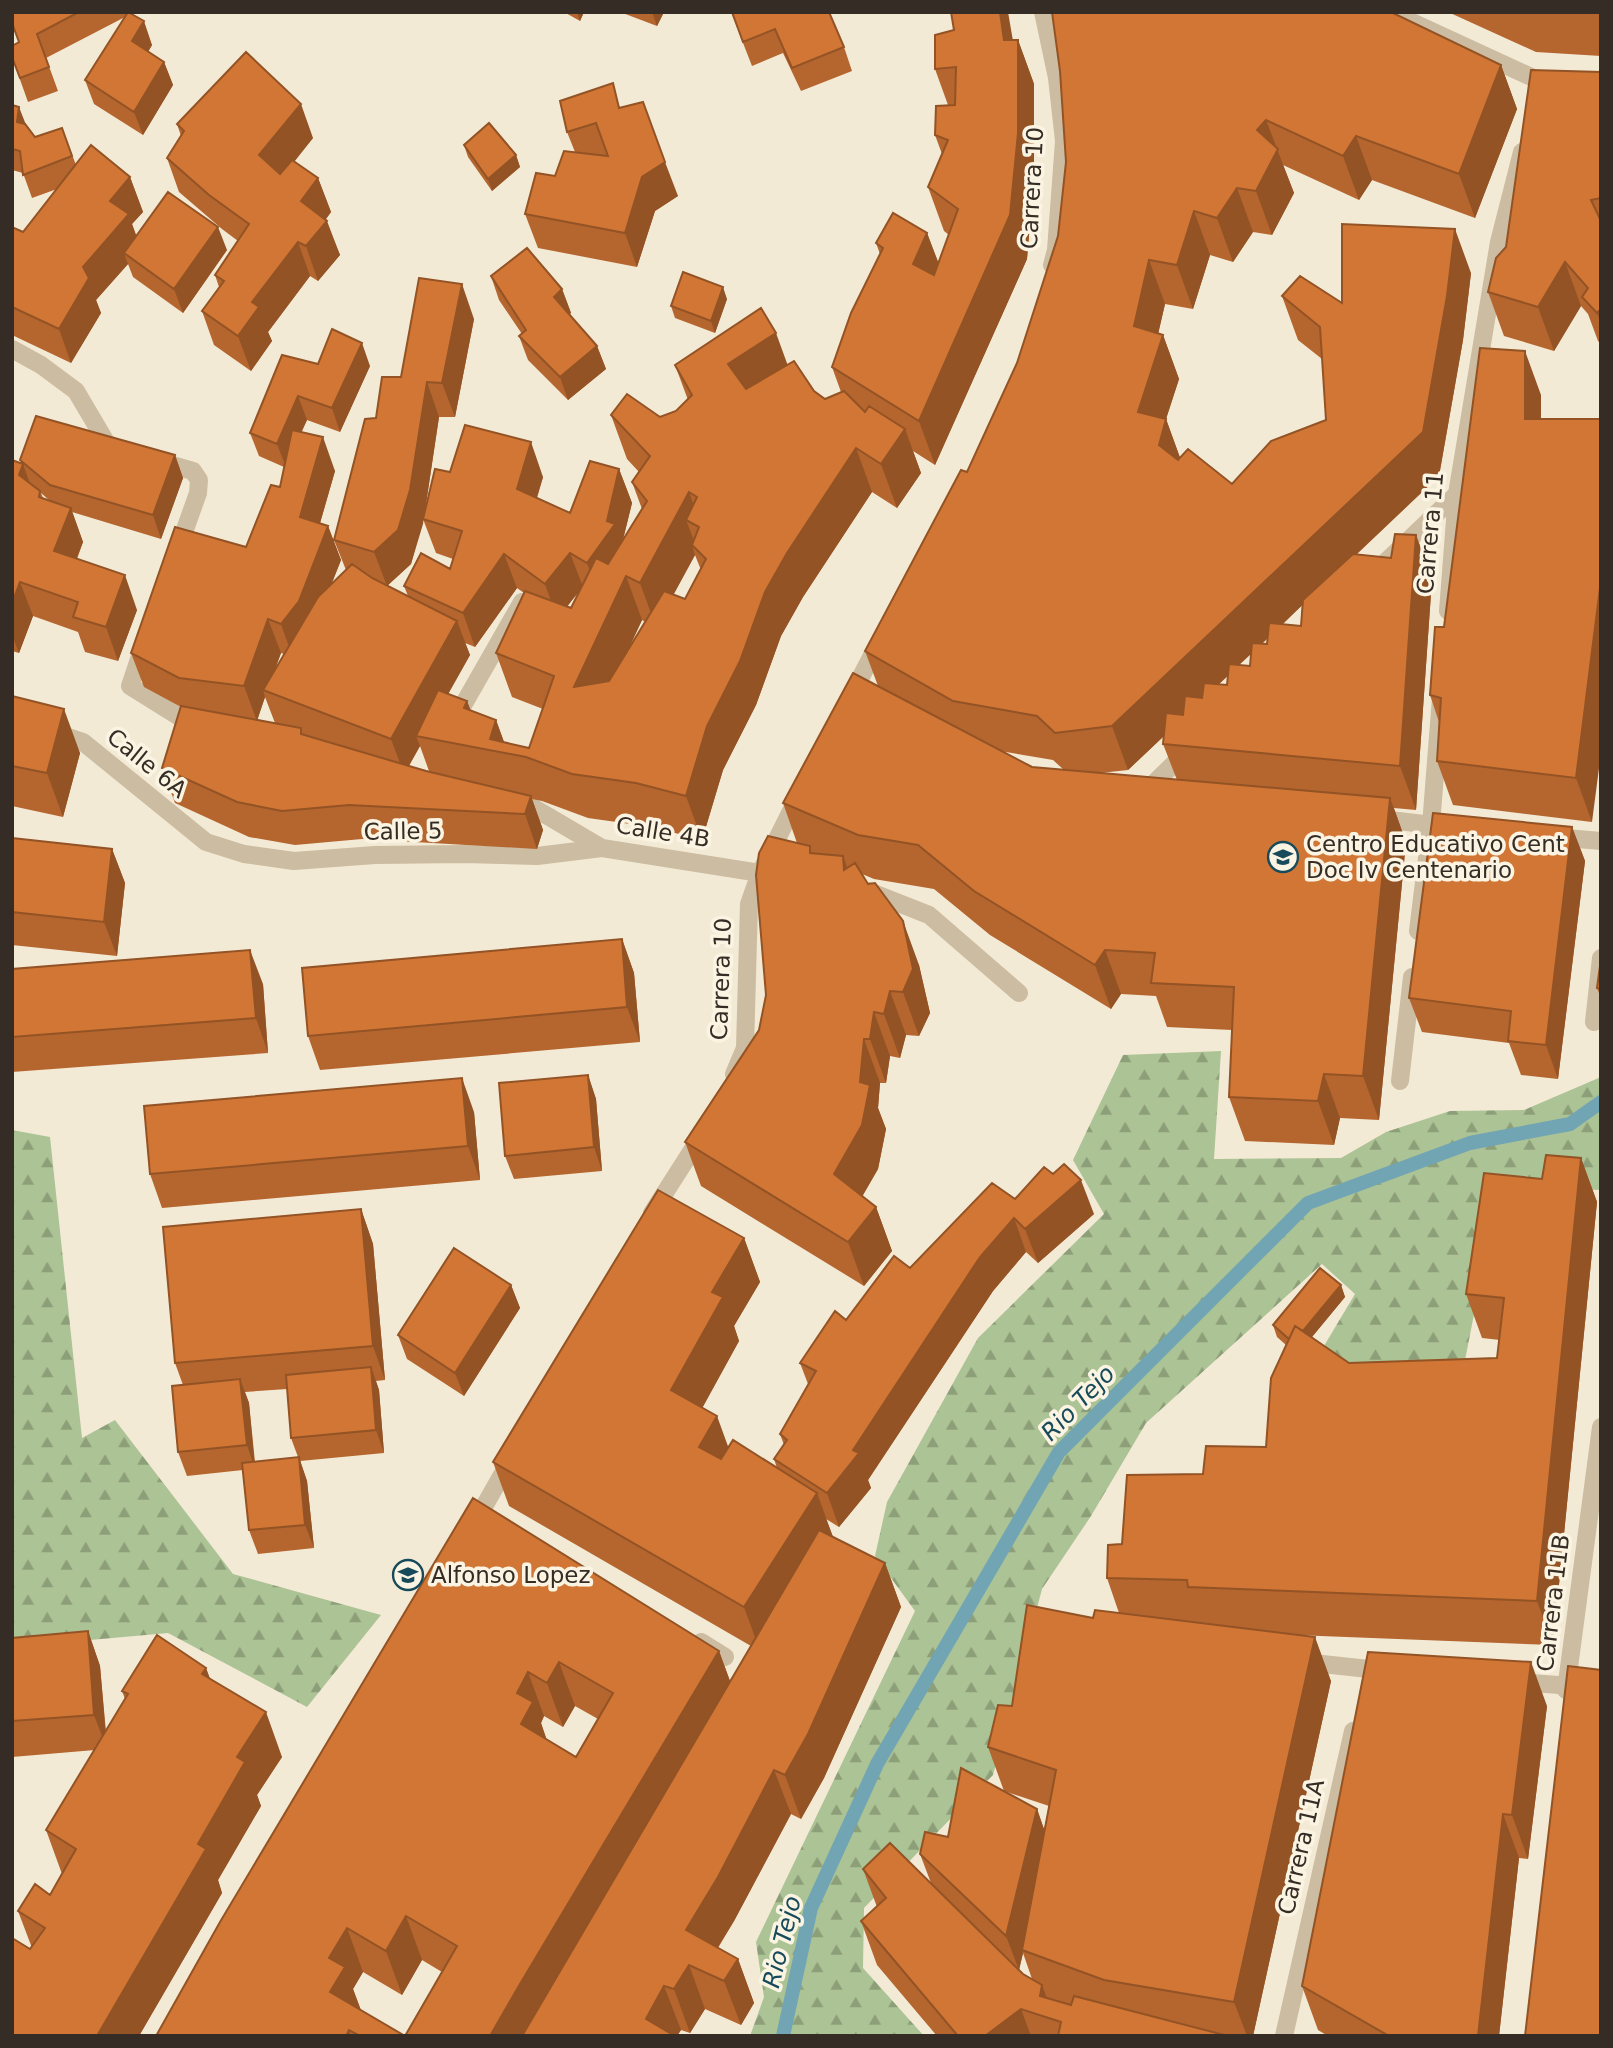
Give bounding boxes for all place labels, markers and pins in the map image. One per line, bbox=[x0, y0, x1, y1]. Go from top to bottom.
place label: Centro Educativo Cent Doc Iv Centenario bbox=[1306, 831, 1565, 883]
school or university icon: Centro Educativo Cent Doc Iv Centenario bbox=[1266, 840, 1300, 874]
school or university icon: Alfonso Lopez bbox=[391, 1558, 425, 1592]
place label: Alfonso Lopez bbox=[431, 1562, 591, 1588]

